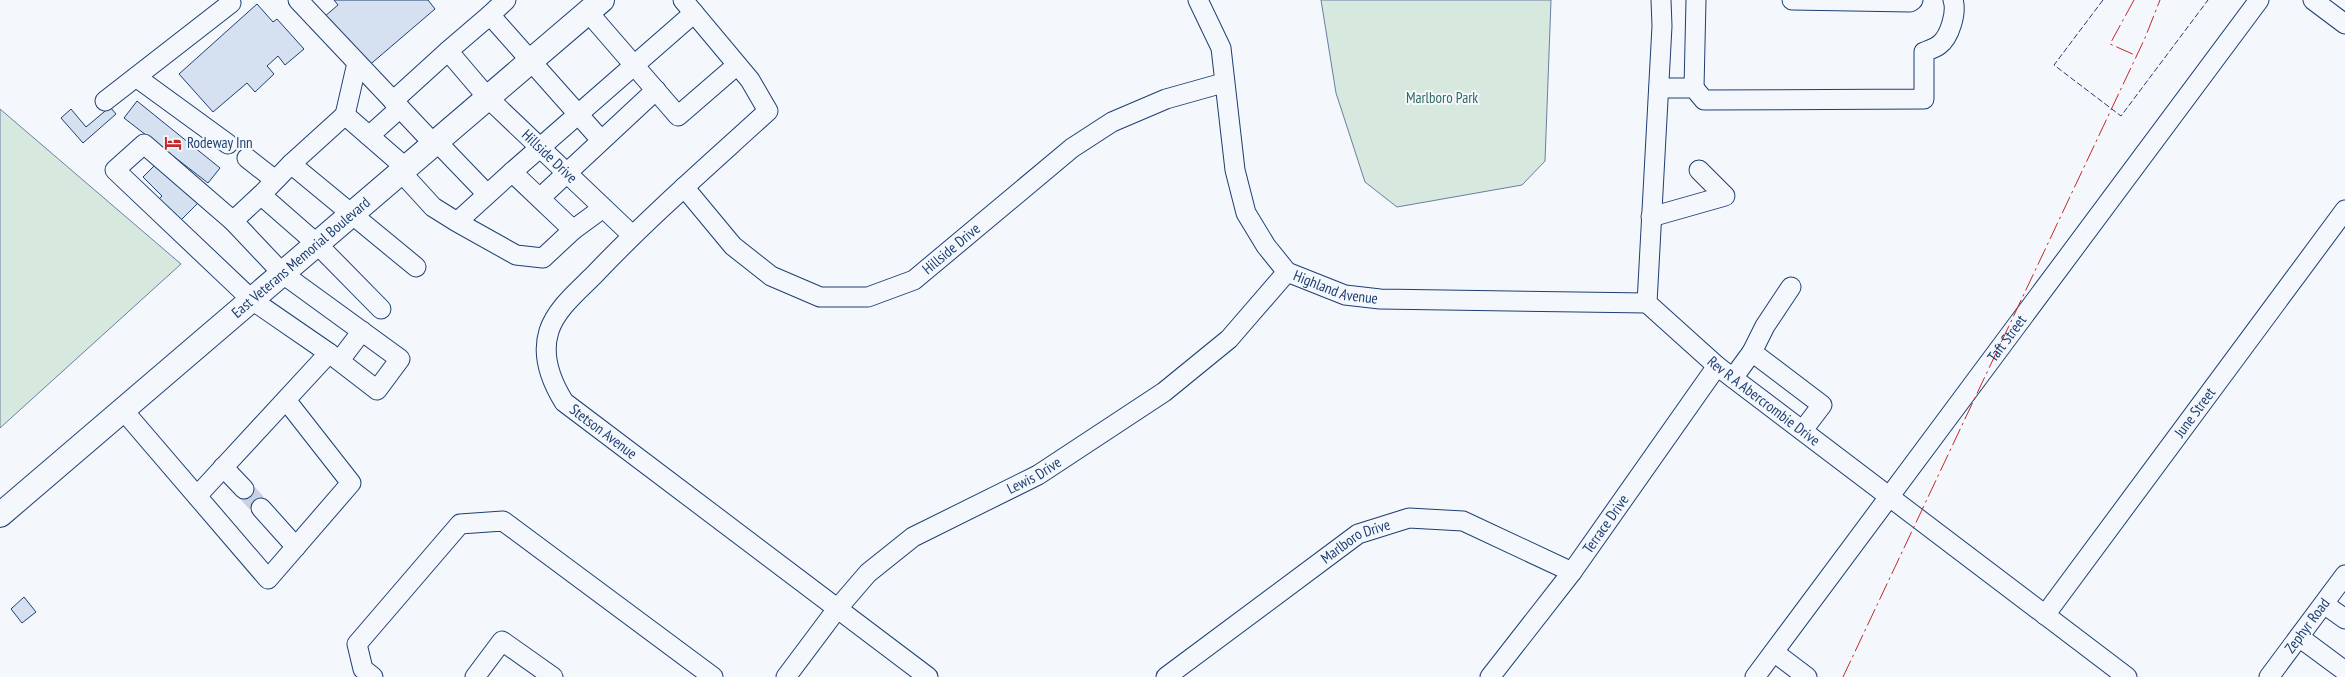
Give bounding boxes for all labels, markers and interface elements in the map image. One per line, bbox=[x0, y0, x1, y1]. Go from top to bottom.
park label: Marlboro Park bbox=[1406, 88, 1478, 107]
street label: Hillside Drive bbox=[518, 125, 582, 187]
hotel icon: Rodeway Inn bbox=[163, 133, 183, 153]
place label: Rodeway Inn bbox=[187, 133, 253, 152]
street label: East Veterans Memorial Boulevard bbox=[227, 193, 374, 322]
street label: Hillside Drive bbox=[918, 219, 984, 278]
street label: Highland Avenue bbox=[1291, 266, 1379, 308]
street label: Taft Street bbox=[1983, 311, 2030, 365]
street label: Rev R A Abercrombie Drive bbox=[1704, 352, 1824, 450]
street label: June Street bbox=[2169, 384, 2219, 442]
street label: Stetson Avenue bbox=[566, 400, 641, 463]
street label: Lewis Drive bbox=[1004, 452, 1065, 498]
street label: Terrace Drive bbox=[1578, 491, 1633, 557]
street label: Marlboro Drive bbox=[1317, 515, 1392, 568]
street label: Zephyr Road bbox=[2280, 594, 2334, 657]

